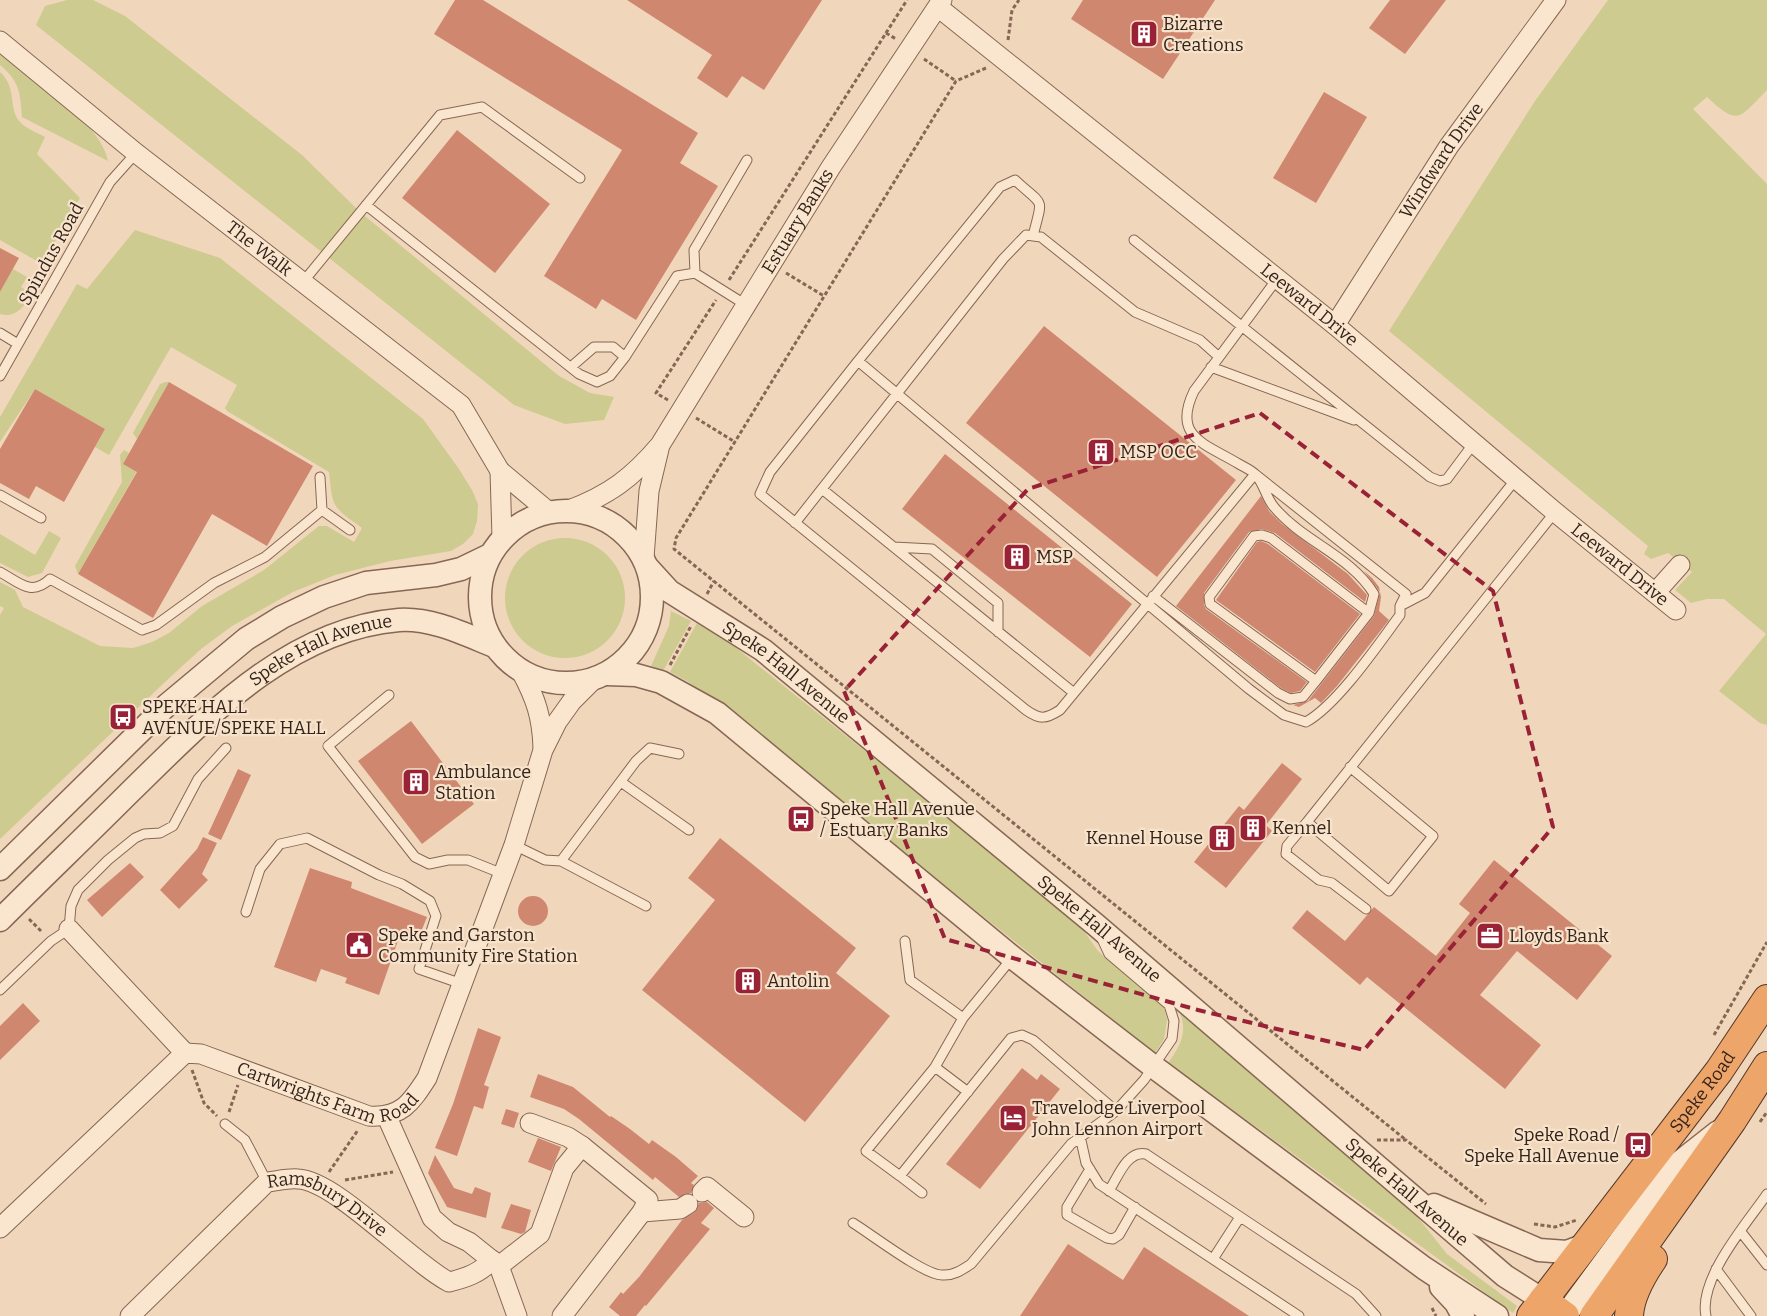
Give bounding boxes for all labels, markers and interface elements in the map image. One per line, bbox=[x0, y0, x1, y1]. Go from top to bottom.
place label: Bizarre Creations bbox=[1163, 13, 1244, 56]
building icon: Bizarre Creations bbox=[1129, 19, 1159, 49]
street label: Windward Drive bbox=[1395, 98, 1488, 222]
street label: Estuary Banks bbox=[757, 165, 838, 278]
street label: Spindus Road bbox=[14, 198, 88, 309]
street label: The Walk bbox=[222, 216, 297, 281]
street label: Leeward Drive bbox=[1256, 259, 1363, 351]
building icon: MSP OCC bbox=[1086, 437, 1116, 467]
place label: MSP OCC bbox=[1120, 441, 1197, 463]
street label: Leeward Drive bbox=[1567, 519, 1673, 611]
building icon: MSP bbox=[1002, 542, 1032, 572]
place label: MSP bbox=[1036, 546, 1073, 568]
street label: Speke Hall Avenue bbox=[245, 610, 393, 691]
street label: Speke Hall Avenue bbox=[718, 616, 854, 728]
place label: SPEKE HALL AVENUE/SPEKE HALL bbox=[142, 696, 325, 739]
bus stop icon: SPEKE HALL AVENUE/SPEKE HALL bbox=[108, 702, 138, 732]
place label: Ambulance Station bbox=[435, 761, 531, 804]
building icon: Ambulance Station bbox=[401, 767, 431, 797]
place label: Speke Hall Avenue / Estuary Banks bbox=[820, 798, 975, 841]
bus stop icon: Speke Hall Avenue / Estuary Banks bbox=[786, 804, 816, 834]
building icon: Kennel bbox=[1238, 813, 1268, 843]
place label: Kennel bbox=[1272, 817, 1332, 839]
building icon: Kennel House bbox=[1207, 823, 1237, 853]
place label: Kennel House bbox=[1086, 827, 1203, 849]
street label: Speke Hall Avenue bbox=[1033, 870, 1166, 987]
office icon: Lloyds Bank bbox=[1475, 921, 1505, 951]
place label: Speke and Garston Community Fire Station bbox=[378, 924, 578, 967]
place label: Lloyds Bank bbox=[1509, 925, 1610, 947]
public building icon: Speke and Garston Community Fire Station bbox=[344, 930, 374, 960]
building icon: Antolin bbox=[733, 966, 763, 996]
place label: Antolin bbox=[767, 970, 830, 992]
street label: Speke Road bbox=[1665, 1047, 1740, 1137]
street label: Cartwrights Farm Road bbox=[234, 1057, 423, 1129]
place label: Travelodge Liverpool John Lennon Airport bbox=[1031, 1097, 1205, 1140]
hotel icon: Travelodge Liverpool John Lennon Airport bbox=[998, 1103, 1028, 1133]
place label: Speke Road / Speke Hall Avenue bbox=[1464, 1124, 1619, 1167]
bus stop icon: Speke Road / Speke Hall Avenue bbox=[1623, 1130, 1653, 1160]
street label: Speke Hall Avenue bbox=[1341, 1133, 1473, 1251]
street label: Ramsbury Drive bbox=[265, 1167, 392, 1241]

